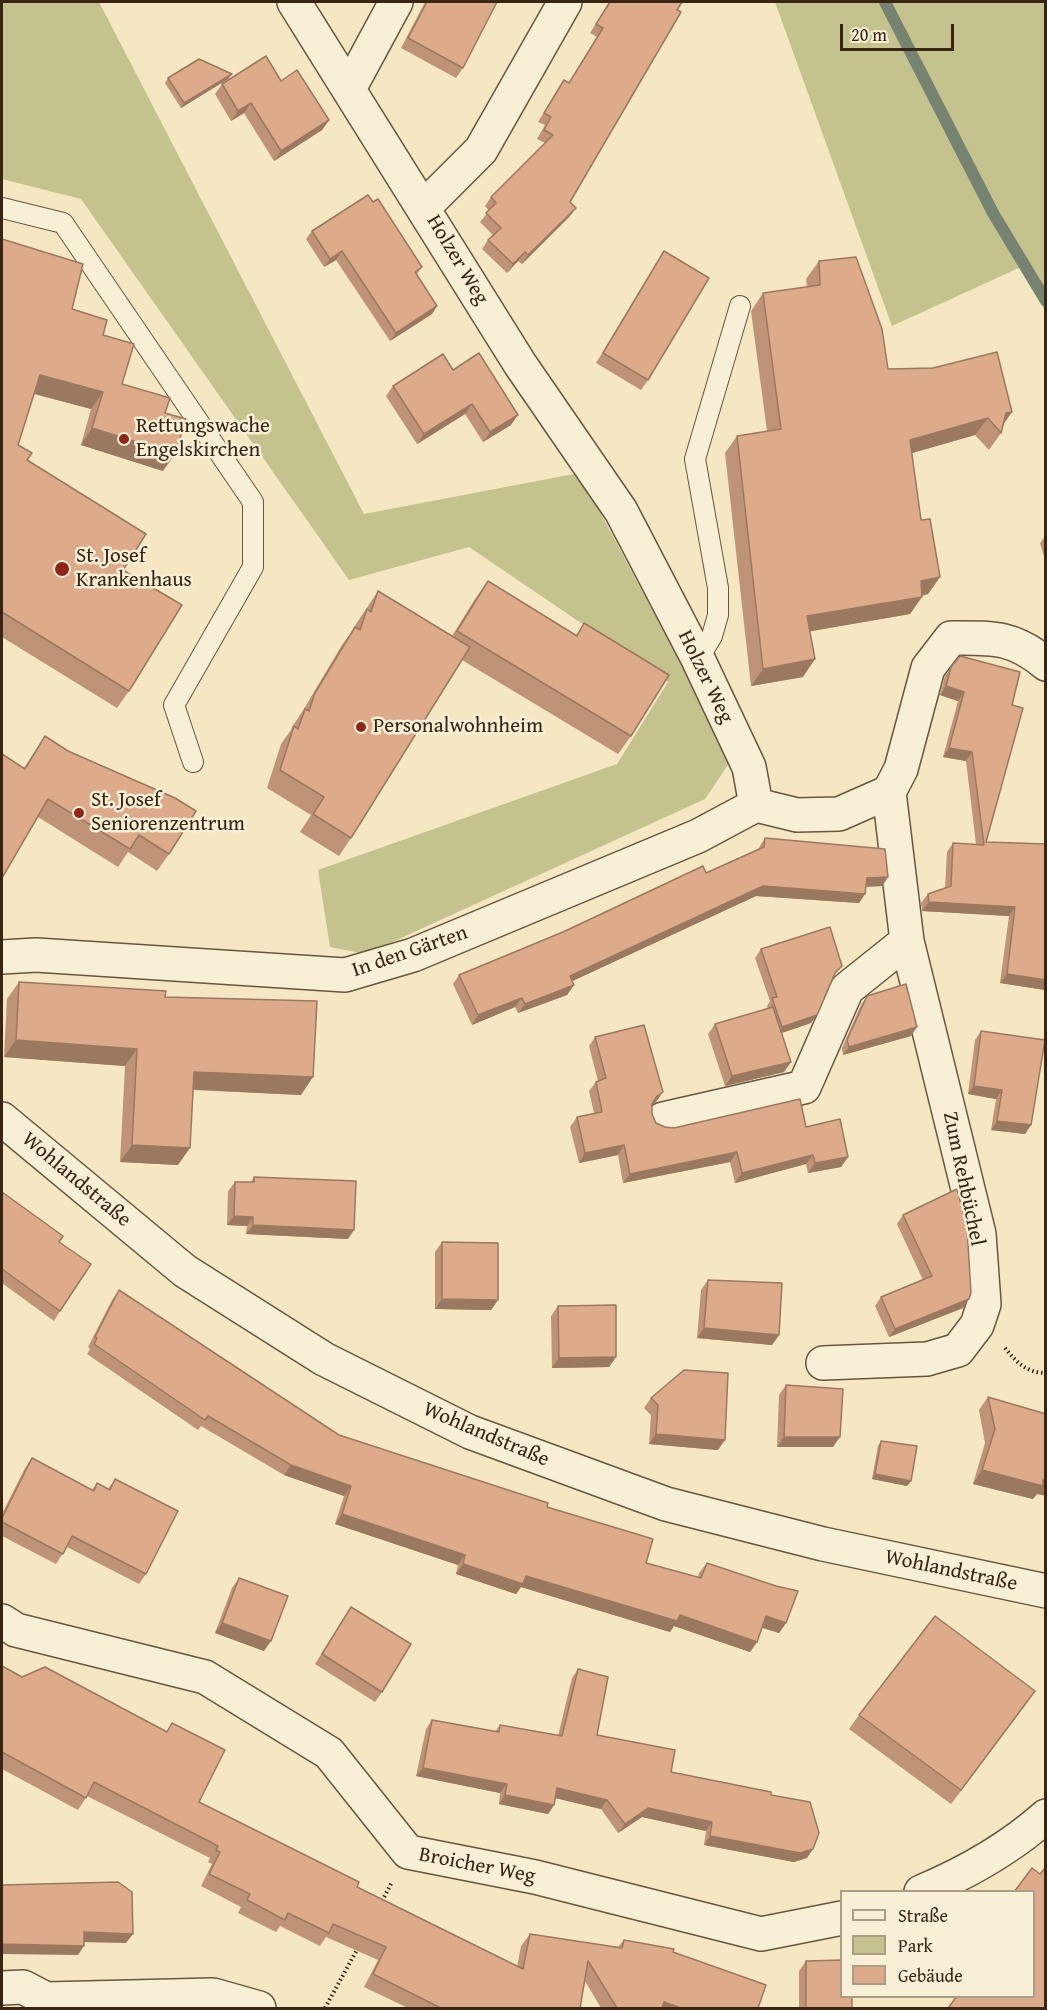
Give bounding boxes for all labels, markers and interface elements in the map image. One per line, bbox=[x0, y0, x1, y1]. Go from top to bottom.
scale bar bbox=[843, 12, 957, 50]
text: 20 m bbox=[851, 21, 887, 48]
street label: Holzer Weg bbox=[420, 211, 494, 309]
place label: Rettungswache Engelskirchen bbox=[136, 414, 270, 464]
marker: Rettungswache Engelskirchen bbox=[117, 432, 131, 446]
place label: St. Josef Krankenhaus bbox=[76, 544, 192, 594]
marker: St. Josef Krankenhaus bbox=[53, 560, 71, 578]
street label: Holzer Weg bbox=[672, 626, 738, 728]
place label: Personalwohnheim bbox=[373, 714, 543, 740]
marker: Personalwohnheim bbox=[354, 720, 368, 734]
place label: St. Josef Seniorenzentrum bbox=[91, 788, 245, 838]
marker: St. Josef Seniorenzentrum bbox=[72, 806, 86, 820]
street label: In den Gärten bbox=[349, 920, 471, 984]
street label: Zum Rehbüchel bbox=[936, 1109, 990, 1249]
street label: Wohlandstraße bbox=[16, 1127, 136, 1233]
street label: Wohlandstraße bbox=[419, 1397, 553, 1473]
street label: Wohlandstraße bbox=[883, 1545, 1019, 1597]
street label: Broicher Weg bbox=[417, 1842, 537, 1890]
legend bbox=[840, 1890, 1035, 1998]
text: Straße bbox=[898, 1902, 948, 1929]
text: Park bbox=[898, 1932, 933, 1959]
text: Gebäude bbox=[898, 1962, 963, 1989]

